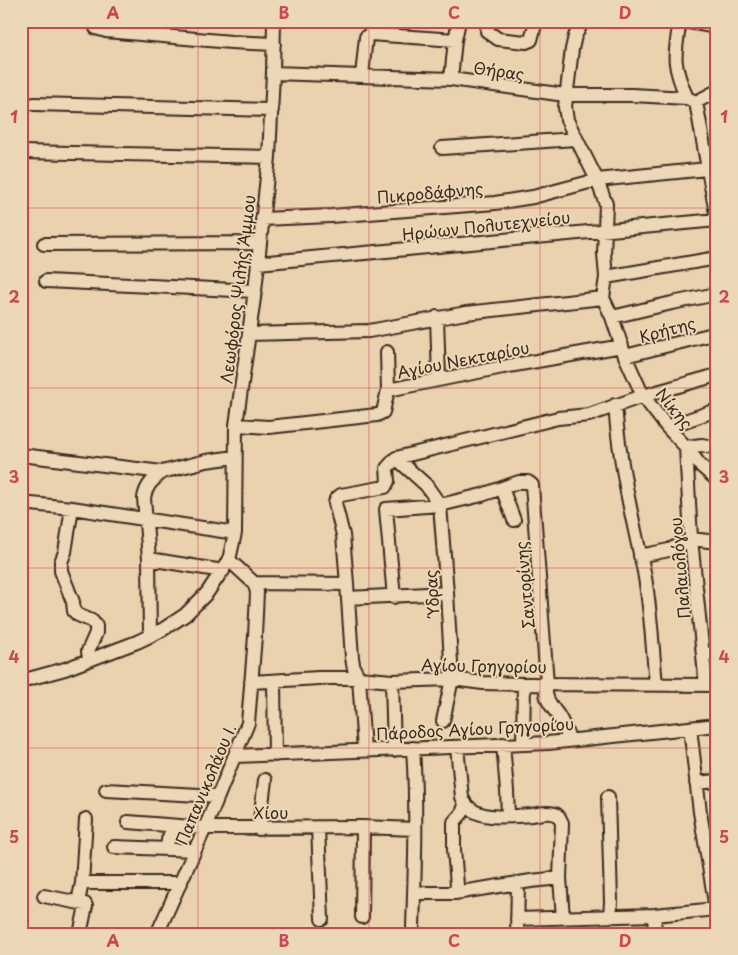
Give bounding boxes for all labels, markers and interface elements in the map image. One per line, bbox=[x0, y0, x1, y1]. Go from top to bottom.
text: A bbox=[107, 0, 120, 24]
text: B bbox=[279, 0, 290, 24]
text: C bbox=[448, 0, 460, 24]
text: D bbox=[619, 0, 631, 24]
street label: Θήρας bbox=[472, 55, 526, 85]
text: 1 bbox=[10, 104, 18, 128]
text: 1 bbox=[720, 104, 728, 128]
street label: Πικροδάφνης bbox=[376, 175, 484, 209]
street label: Λεωφόρος Ψιλής Άμμου bbox=[214, 193, 260, 385]
street label: Ηρώων Πολυτεχνείου bbox=[401, 204, 571, 246]
text: 2 bbox=[8, 284, 20, 308]
text: 2 bbox=[718, 284, 730, 308]
street label: Κρήτης bbox=[636, 310, 698, 348]
street label: Αγίου Νεκταρίου bbox=[395, 334, 531, 384]
street label: Νίκης bbox=[651, 382, 699, 434]
text: 3 bbox=[9, 464, 19, 488]
text: 3 bbox=[719, 464, 729, 488]
street label: Παλαιολόγου bbox=[663, 516, 695, 620]
street label: Σαντορίνης bbox=[508, 540, 540, 630]
street label: Ύδρας bbox=[417, 569, 445, 620]
text: 4 bbox=[9, 644, 20, 668]
text: 4 bbox=[719, 644, 730, 668]
street label: Αγίου Γρηγορίου bbox=[421, 652, 547, 678]
street label: Πάροδος Αγίου Γρηγορίου bbox=[375, 711, 575, 745]
street label: Παπανικολάου Ι. bbox=[169, 720, 241, 848]
street label: Χίου bbox=[254, 800, 288, 824]
text: 5 bbox=[9, 824, 19, 848]
text: 5 bbox=[719, 824, 729, 848]
text: A bbox=[107, 928, 120, 952]
text: B bbox=[279, 928, 290, 952]
text: C bbox=[448, 928, 460, 952]
text: D bbox=[619, 928, 631, 952]

